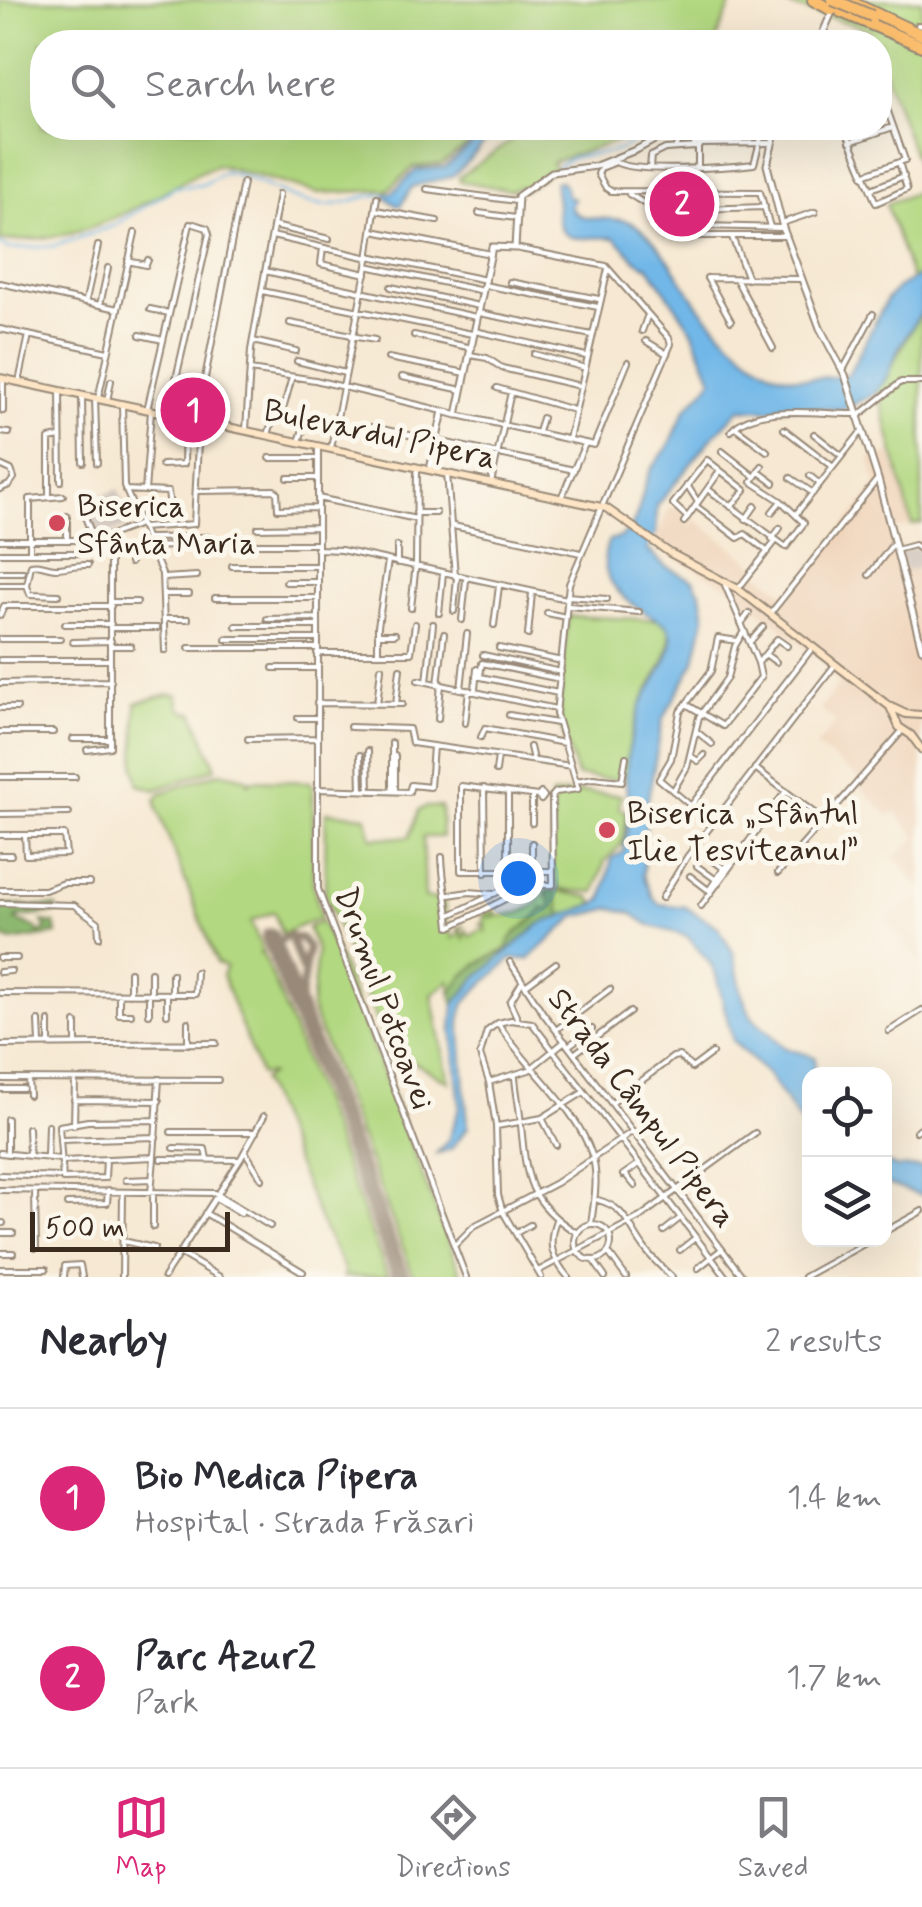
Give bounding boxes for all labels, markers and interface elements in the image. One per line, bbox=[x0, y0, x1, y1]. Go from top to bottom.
search box bbox=[30, 30, 892, 140]
icon: search bbox=[65, 58, 120, 113]
text: Search here bbox=[145, 61, 336, 110]
pin: 2 bbox=[650, 166, 714, 242]
pin: 1 bbox=[160, 372, 226, 448]
street label: Bulevardul Pipera bbox=[260, 390, 499, 480]
place label: Biserica Sfânta Maria bbox=[77, 486, 256, 565]
marker: Biserica Sfânta Maria bbox=[46, 512, 68, 534]
place label: Biserica „Sfântul Ilie Tesviteanul” bbox=[627, 793, 859, 872]
marker: Biserica „Sfântul Ilie Tesviteanul” bbox=[596, 819, 618, 841]
your location bbox=[493, 853, 544, 904]
street label: Drumul Potcoavei bbox=[323, 882, 443, 1116]
street label: Strada Câmpul Pipera bbox=[537, 980, 745, 1237]
map controls bbox=[802, 1067, 892, 1247]
button: locate bbox=[802, 1067, 892, 1157]
button: layers bbox=[802, 1157, 892, 1247]
scale bar bbox=[30, 1207, 230, 1252]
text: 500 m bbox=[45, 1211, 125, 1248]
text: Nearby bbox=[40, 1315, 168, 1370]
text: 2 results bbox=[765, 1321, 882, 1363]
text: Bio Medica Pipera bbox=[135, 1453, 418, 1502]
text: 1 bbox=[65, 1477, 80, 1519]
text: 1.4 km bbox=[787, 1477, 882, 1519]
text: Hospital · Strada Frăsari bbox=[135, 1502, 475, 1544]
text: Parc Azur2 bbox=[135, 1633, 316, 1682]
text: 2 bbox=[65, 1657, 80, 1699]
text: 1.7 km bbox=[786, 1657, 882, 1699]
text: Park bbox=[135, 1682, 199, 1724]
tab: Map bbox=[114, 1790, 169, 1887]
tab: Directions bbox=[396, 1790, 511, 1887]
tab: Saved bbox=[738, 1790, 808, 1887]

